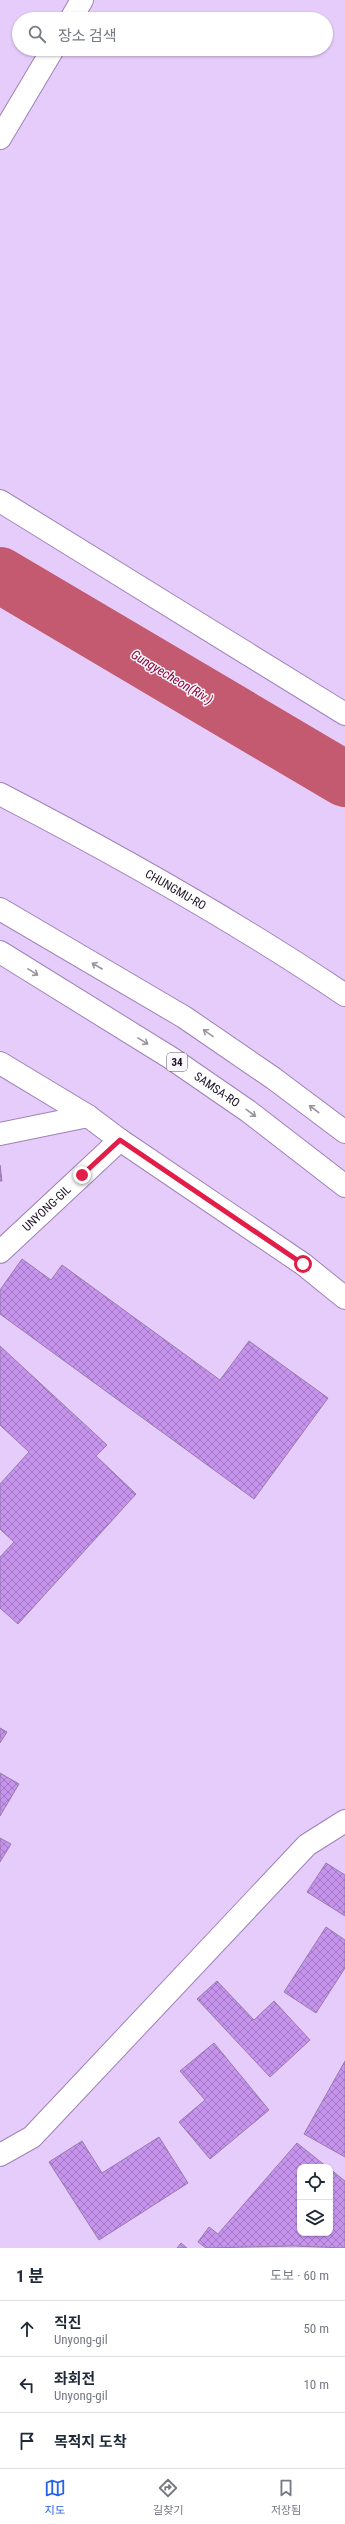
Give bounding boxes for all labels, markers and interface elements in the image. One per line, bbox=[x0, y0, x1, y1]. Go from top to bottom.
search box bbox=[12, 12, 333, 56]
icon: search bbox=[26, 23, 48, 45]
text: 장소 검색 bbox=[58, 27, 117, 45]
water label: Gungyecheon(Riv.) bbox=[128, 647, 216, 707]
street label: CHUNGMU-RO bbox=[143, 867, 209, 913]
one-way arrow bbox=[91, 961, 103, 969]
one-way arrow bbox=[27, 968, 38, 976]
one-way arrow bbox=[203, 1029, 214, 1037]
one-way arrow bbox=[137, 1037, 148, 1045]
road number: 34 bbox=[167, 1053, 187, 1071]
street label: SAMSA-RO bbox=[192, 1069, 242, 1110]
one-way arrow bbox=[308, 1105, 319, 1113]
one-way arrow bbox=[246, 1109, 257, 1118]
route end bbox=[73, 1166, 91, 1184]
street label: UNYONG-GIL bbox=[20, 1182, 74, 1234]
route start bbox=[294, 1255, 312, 1273]
map controls bbox=[297, 2164, 333, 2236]
button: locate bbox=[297, 2164, 333, 2200]
button: layers bbox=[297, 2200, 333, 2236]
text: 1 분 bbox=[16, 2266, 44, 2286]
text: 도보 · 60 m bbox=[270, 2268, 329, 2283]
text: 직진 bbox=[54, 2314, 82, 2332]
icon: ahead bbox=[16, 2318, 38, 2340]
text: 50 m bbox=[303, 2321, 329, 2336]
text: Unyong-gil bbox=[54, 2332, 108, 2347]
text: 좌회전 bbox=[54, 2370, 95, 2388]
icon: left bbox=[16, 2374, 38, 2396]
text: 10 m bbox=[303, 2377, 329, 2392]
text: Unyong-gil bbox=[54, 2388, 108, 2403]
icon: arrive bbox=[16, 2430, 38, 2452]
text: 목적지 도착 bbox=[54, 2433, 126, 2451]
tab: 지도 bbox=[44, 2477, 66, 2517]
tab: 길찾기 bbox=[153, 2477, 183, 2517]
tab: 저장됨 bbox=[271, 2477, 301, 2517]

